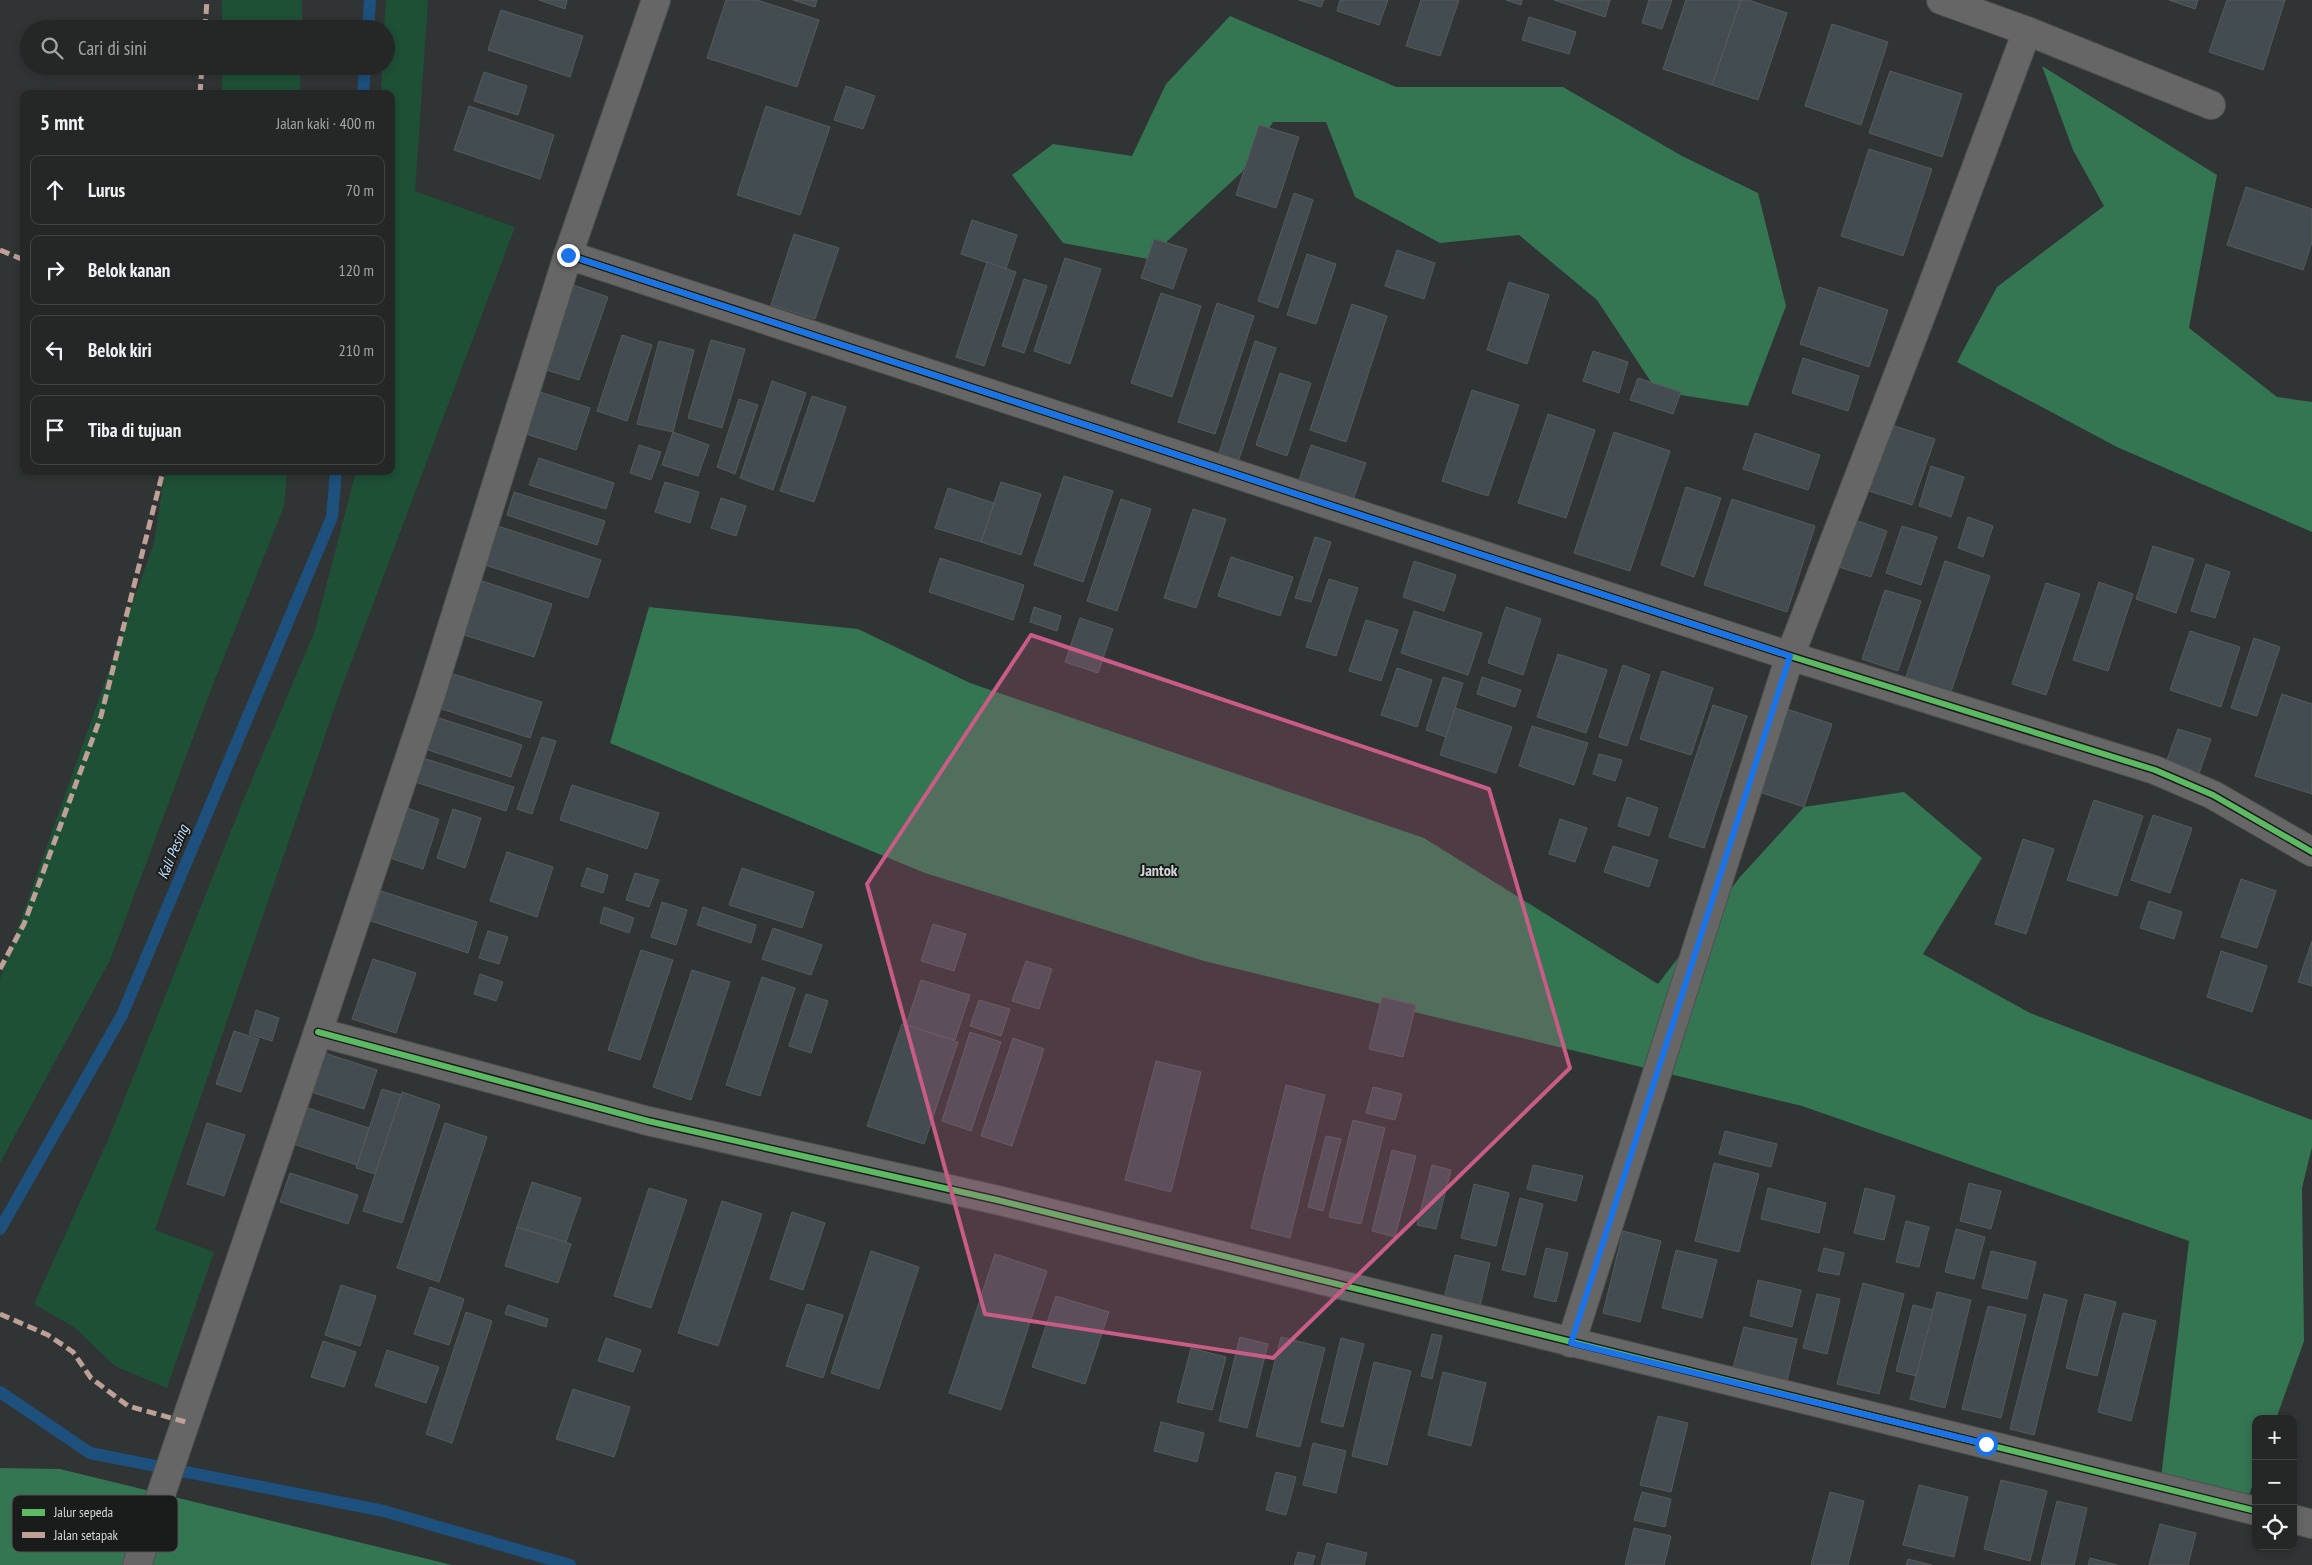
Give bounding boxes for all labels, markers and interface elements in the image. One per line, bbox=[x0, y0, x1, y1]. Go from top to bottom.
search box bbox=[20, 20, 395, 75]
icon: search bbox=[38, 34, 66, 62]
text: Cari di sini bbox=[78, 36, 147, 60]
text: 5 mnt bbox=[40, 109, 84, 136]
text: Jalan kaki · 400 m bbox=[276, 113, 375, 133]
icon: ahead bbox=[41, 176, 69, 204]
text: Lurus bbox=[88, 178, 125, 202]
text: 70 m bbox=[346, 180, 374, 200]
route end bbox=[557, 244, 580, 267]
icon: right bbox=[41, 256, 69, 284]
text: Belok kanan bbox=[88, 258, 170, 282]
text: 120 m bbox=[339, 260, 374, 280]
icon: left bbox=[41, 336, 69, 364]
text: Belok kiri bbox=[88, 338, 152, 362]
text: 210 m bbox=[339, 340, 374, 360]
icon: arrive bbox=[41, 416, 69, 444]
text: Tiba di tujuan bbox=[88, 418, 181, 442]
water label: Kali Pesing bbox=[153, 820, 193, 882]
district label: Jantok bbox=[1140, 860, 1178, 880]
map controls bbox=[2252, 1415, 2297, 1550]
button: + bbox=[2252, 1415, 2297, 1460]
route start bbox=[1975, 1433, 1998, 1456]
button: − bbox=[2252, 1460, 2297, 1505]
legend bbox=[12, 1495, 178, 1552]
text: Jalur sepeda bbox=[53, 1503, 113, 1521]
button: locate bbox=[2252, 1505, 2297, 1550]
text: Jalan setapak bbox=[53, 1526, 119, 1544]

